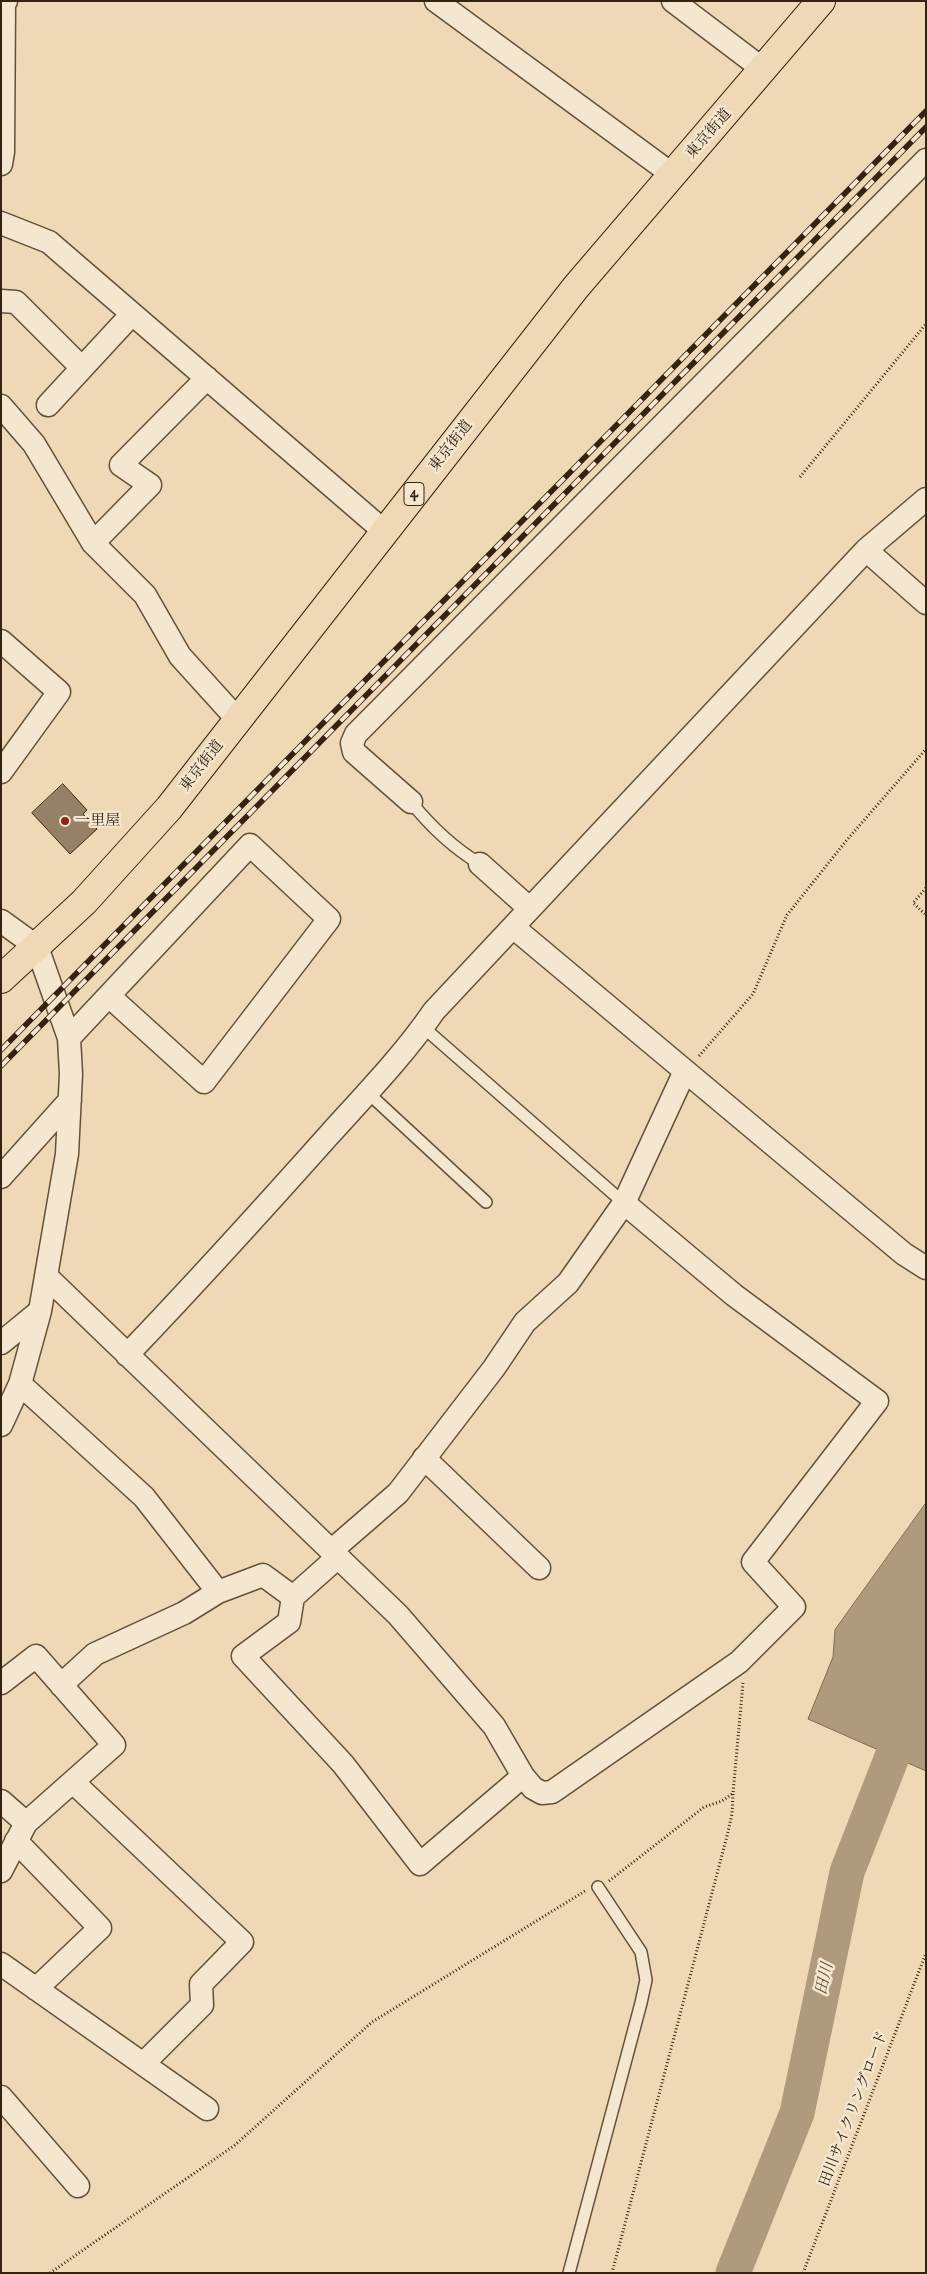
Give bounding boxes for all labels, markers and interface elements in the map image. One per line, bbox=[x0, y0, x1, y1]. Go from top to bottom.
street label: 東京街道 bbox=[683, 105, 735, 163]
street label: 東京街道 bbox=[425, 417, 477, 475]
road number: 4 bbox=[404, 482, 424, 506]
street label: 東京街道 bbox=[176, 737, 228, 795]
place label: 一里屋 bbox=[75, 812, 120, 830]
marker: 一里屋 bbox=[59, 815, 71, 827]
water label: 田川 bbox=[812, 1961, 838, 1997]
street label: 田川サイクリングロード bbox=[816, 2029, 892, 2189]

